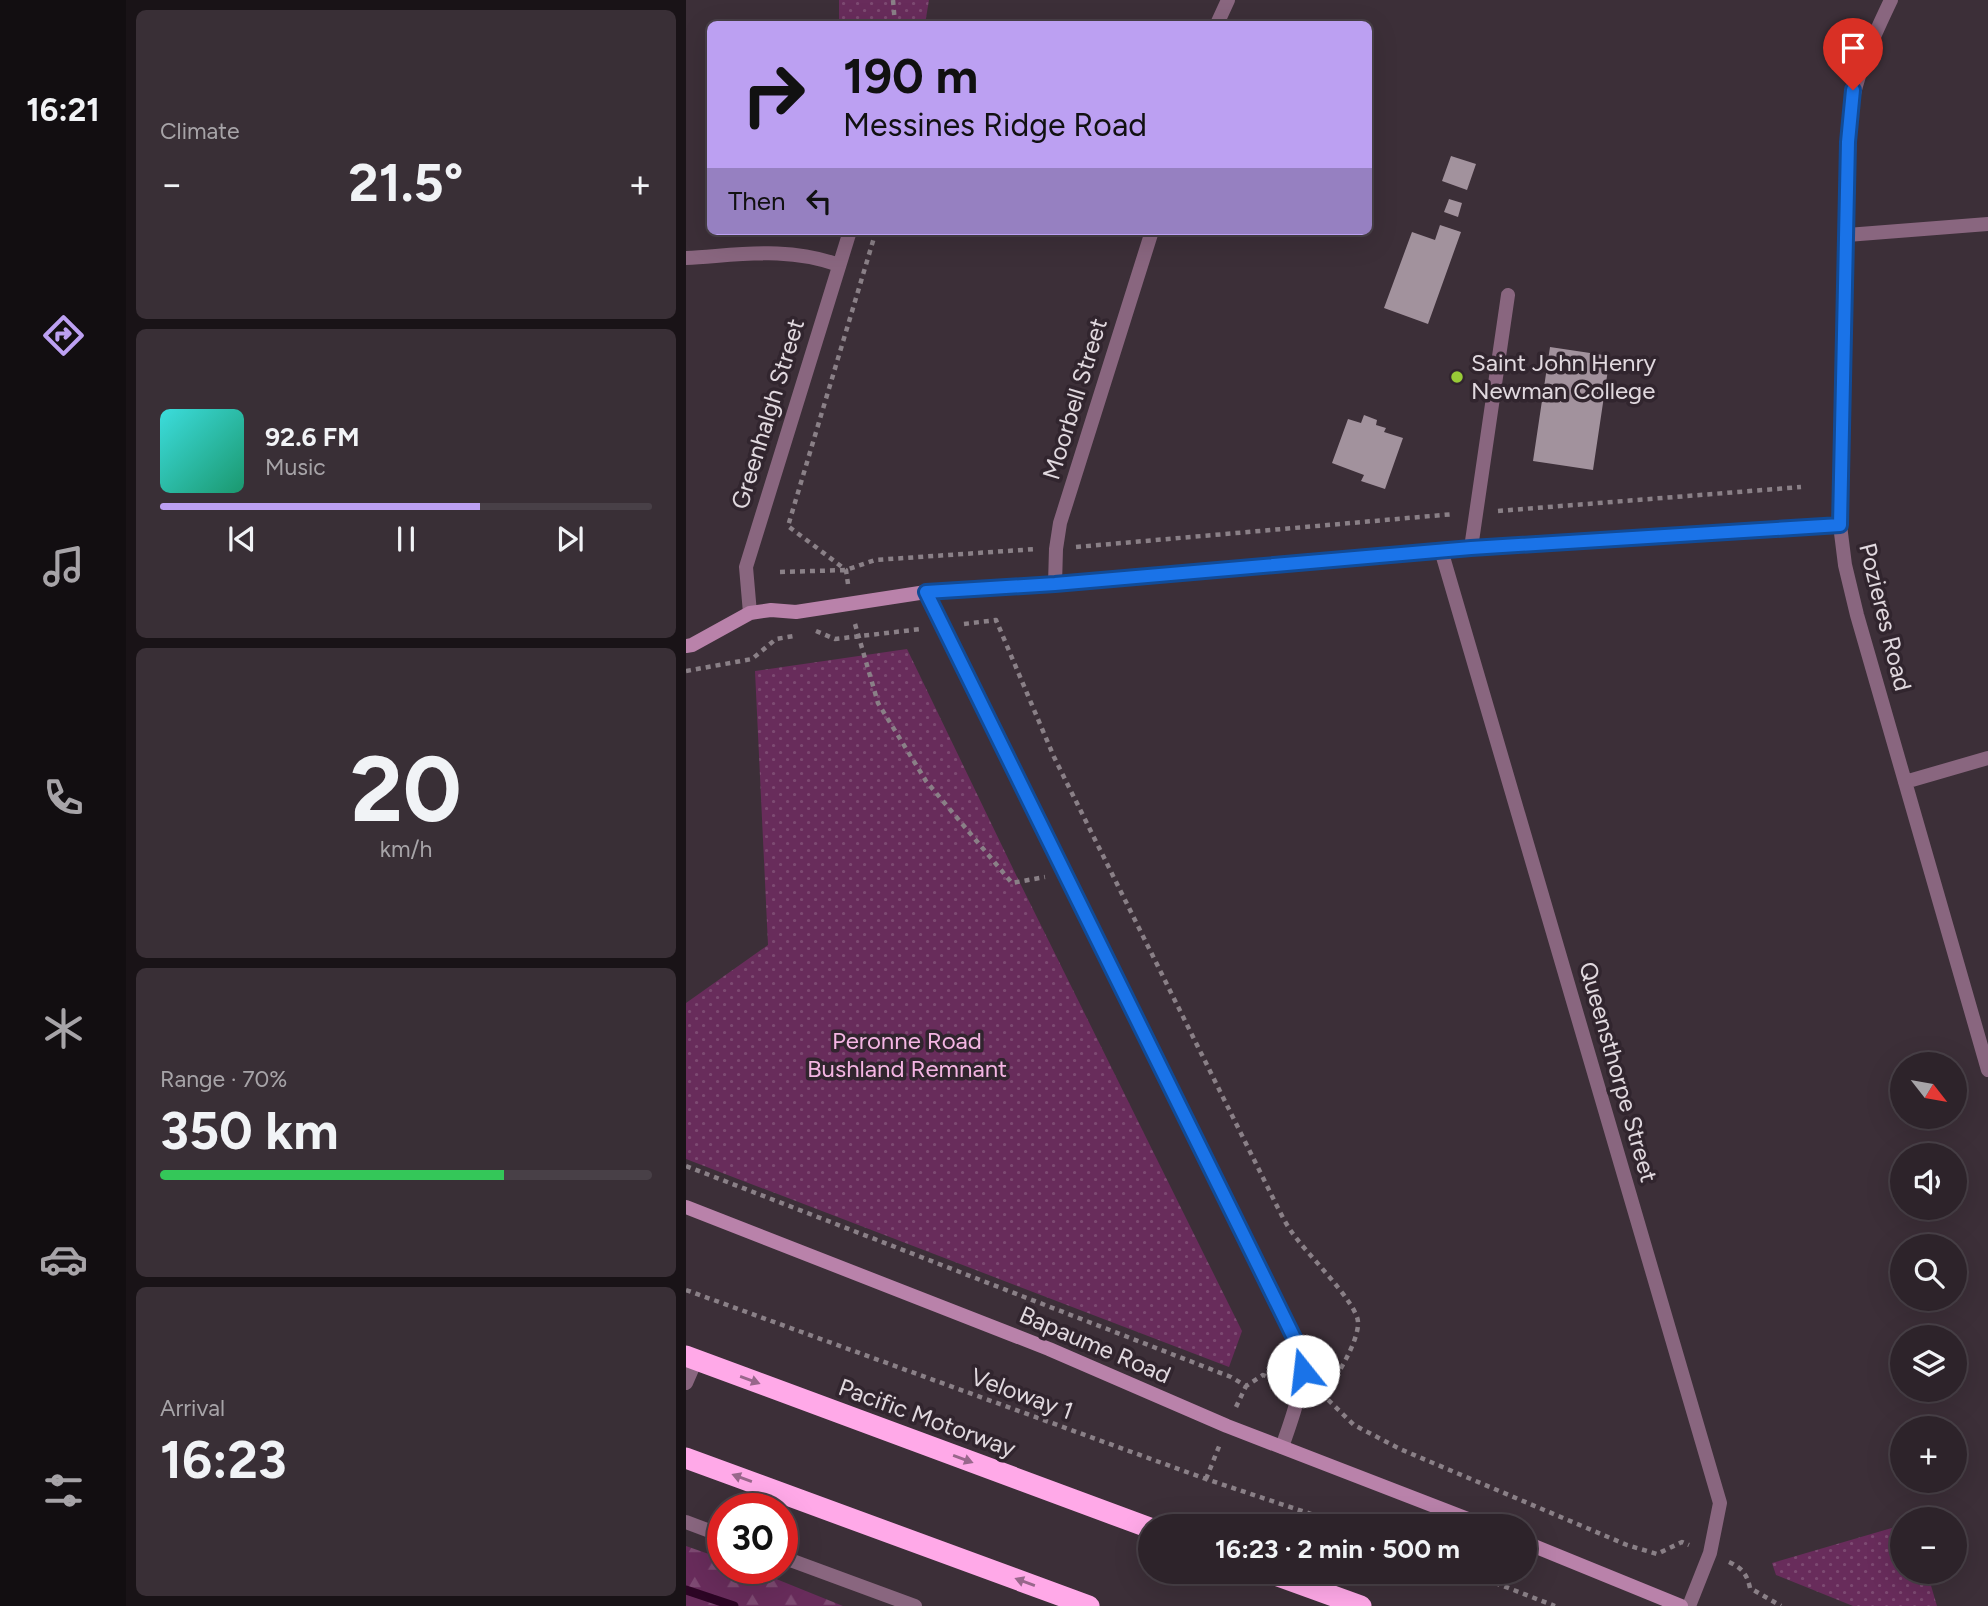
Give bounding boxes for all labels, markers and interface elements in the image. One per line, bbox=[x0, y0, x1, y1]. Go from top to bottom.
pin bbox=[1823, 18, 1883, 90]
icon: arrive bbox=[1834, 29, 1872, 67]
text: 190 m bbox=[843, 46, 978, 105]
icon: right bbox=[728, 49, 819, 140]
text: 16:21 bbox=[26, 91, 100, 129]
text: Messines Ridge Road bbox=[843, 106, 1147, 144]
text: Climate bbox=[160, 117, 239, 145]
text: 21.5° bbox=[349, 152, 463, 214]
text: − bbox=[160, 161, 184, 207]
text: + bbox=[628, 161, 652, 207]
icon: left bbox=[800, 182, 838, 220]
text: Then bbox=[728, 185, 786, 217]
icon: directions bbox=[39, 311, 88, 360]
street label: Greenhalgh Street bbox=[725, 315, 810, 513]
street label: Moorbell Street bbox=[1036, 315, 1113, 483]
place label: Saint John Henry Newman College bbox=[1471, 348, 1657, 405]
marker: Saint John Henry Newman College bbox=[1449, 369, 1465, 385]
text: 92.6 FM bbox=[265, 421, 360, 453]
text: Music bbox=[265, 453, 326, 481]
icon: previous bbox=[223, 520, 261, 558]
icon: pause bbox=[387, 520, 425, 558]
icon: next bbox=[551, 520, 589, 558]
street label: Pozieres Road bbox=[1853, 540, 1918, 694]
icon: music bbox=[39, 542, 88, 591]
text: 20 bbox=[350, 735, 462, 844]
icon: phone bbox=[39, 773, 88, 822]
text: km/h bbox=[380, 835, 432, 863]
street label: Queensthorpe Street bbox=[1573, 958, 1664, 1185]
icon: climate bbox=[39, 1004, 88, 1053]
park label: Peronne Road Bushland Remnant bbox=[807, 1026, 1007, 1083]
north arrow bbox=[1890, 1052, 1967, 1129]
map controls bbox=[1890, 1052, 1967, 1584]
text: Range · 70% bbox=[160, 1065, 287, 1093]
text: 350 km bbox=[160, 1100, 339, 1162]
button: sound bbox=[1890, 1143, 1967, 1220]
button: search bbox=[1890, 1234, 1967, 1311]
icon: car bbox=[39, 1235, 88, 1284]
street label: Bapaume Road bbox=[1015, 1300, 1175, 1389]
button: layers bbox=[1890, 1325, 1967, 1402]
position arrow bbox=[1266, 1334, 1340, 1408]
street label: Veloway 1 bbox=[967, 1362, 1077, 1425]
street label: Pacific Motorway bbox=[835, 1372, 1020, 1463]
one-way arrow bbox=[740, 1375, 761, 1386]
text: Arrival bbox=[160, 1394, 225, 1422]
button: + bbox=[1890, 1416, 1967, 1493]
text: 16:23 bbox=[160, 1429, 287, 1491]
one-way arrow bbox=[953, 1454, 974, 1465]
icon: filters bbox=[39, 1466, 88, 1515]
one-way arrow bbox=[732, 1473, 753, 1484]
speed limit sign: 30 bbox=[707, 1493, 798, 1584]
button: − bbox=[1890, 1507, 1967, 1584]
text: 16:23 · 2 min · 500 m bbox=[1215, 1533, 1460, 1565]
one-way arrow bbox=[1014, 1577, 1035, 1588]

